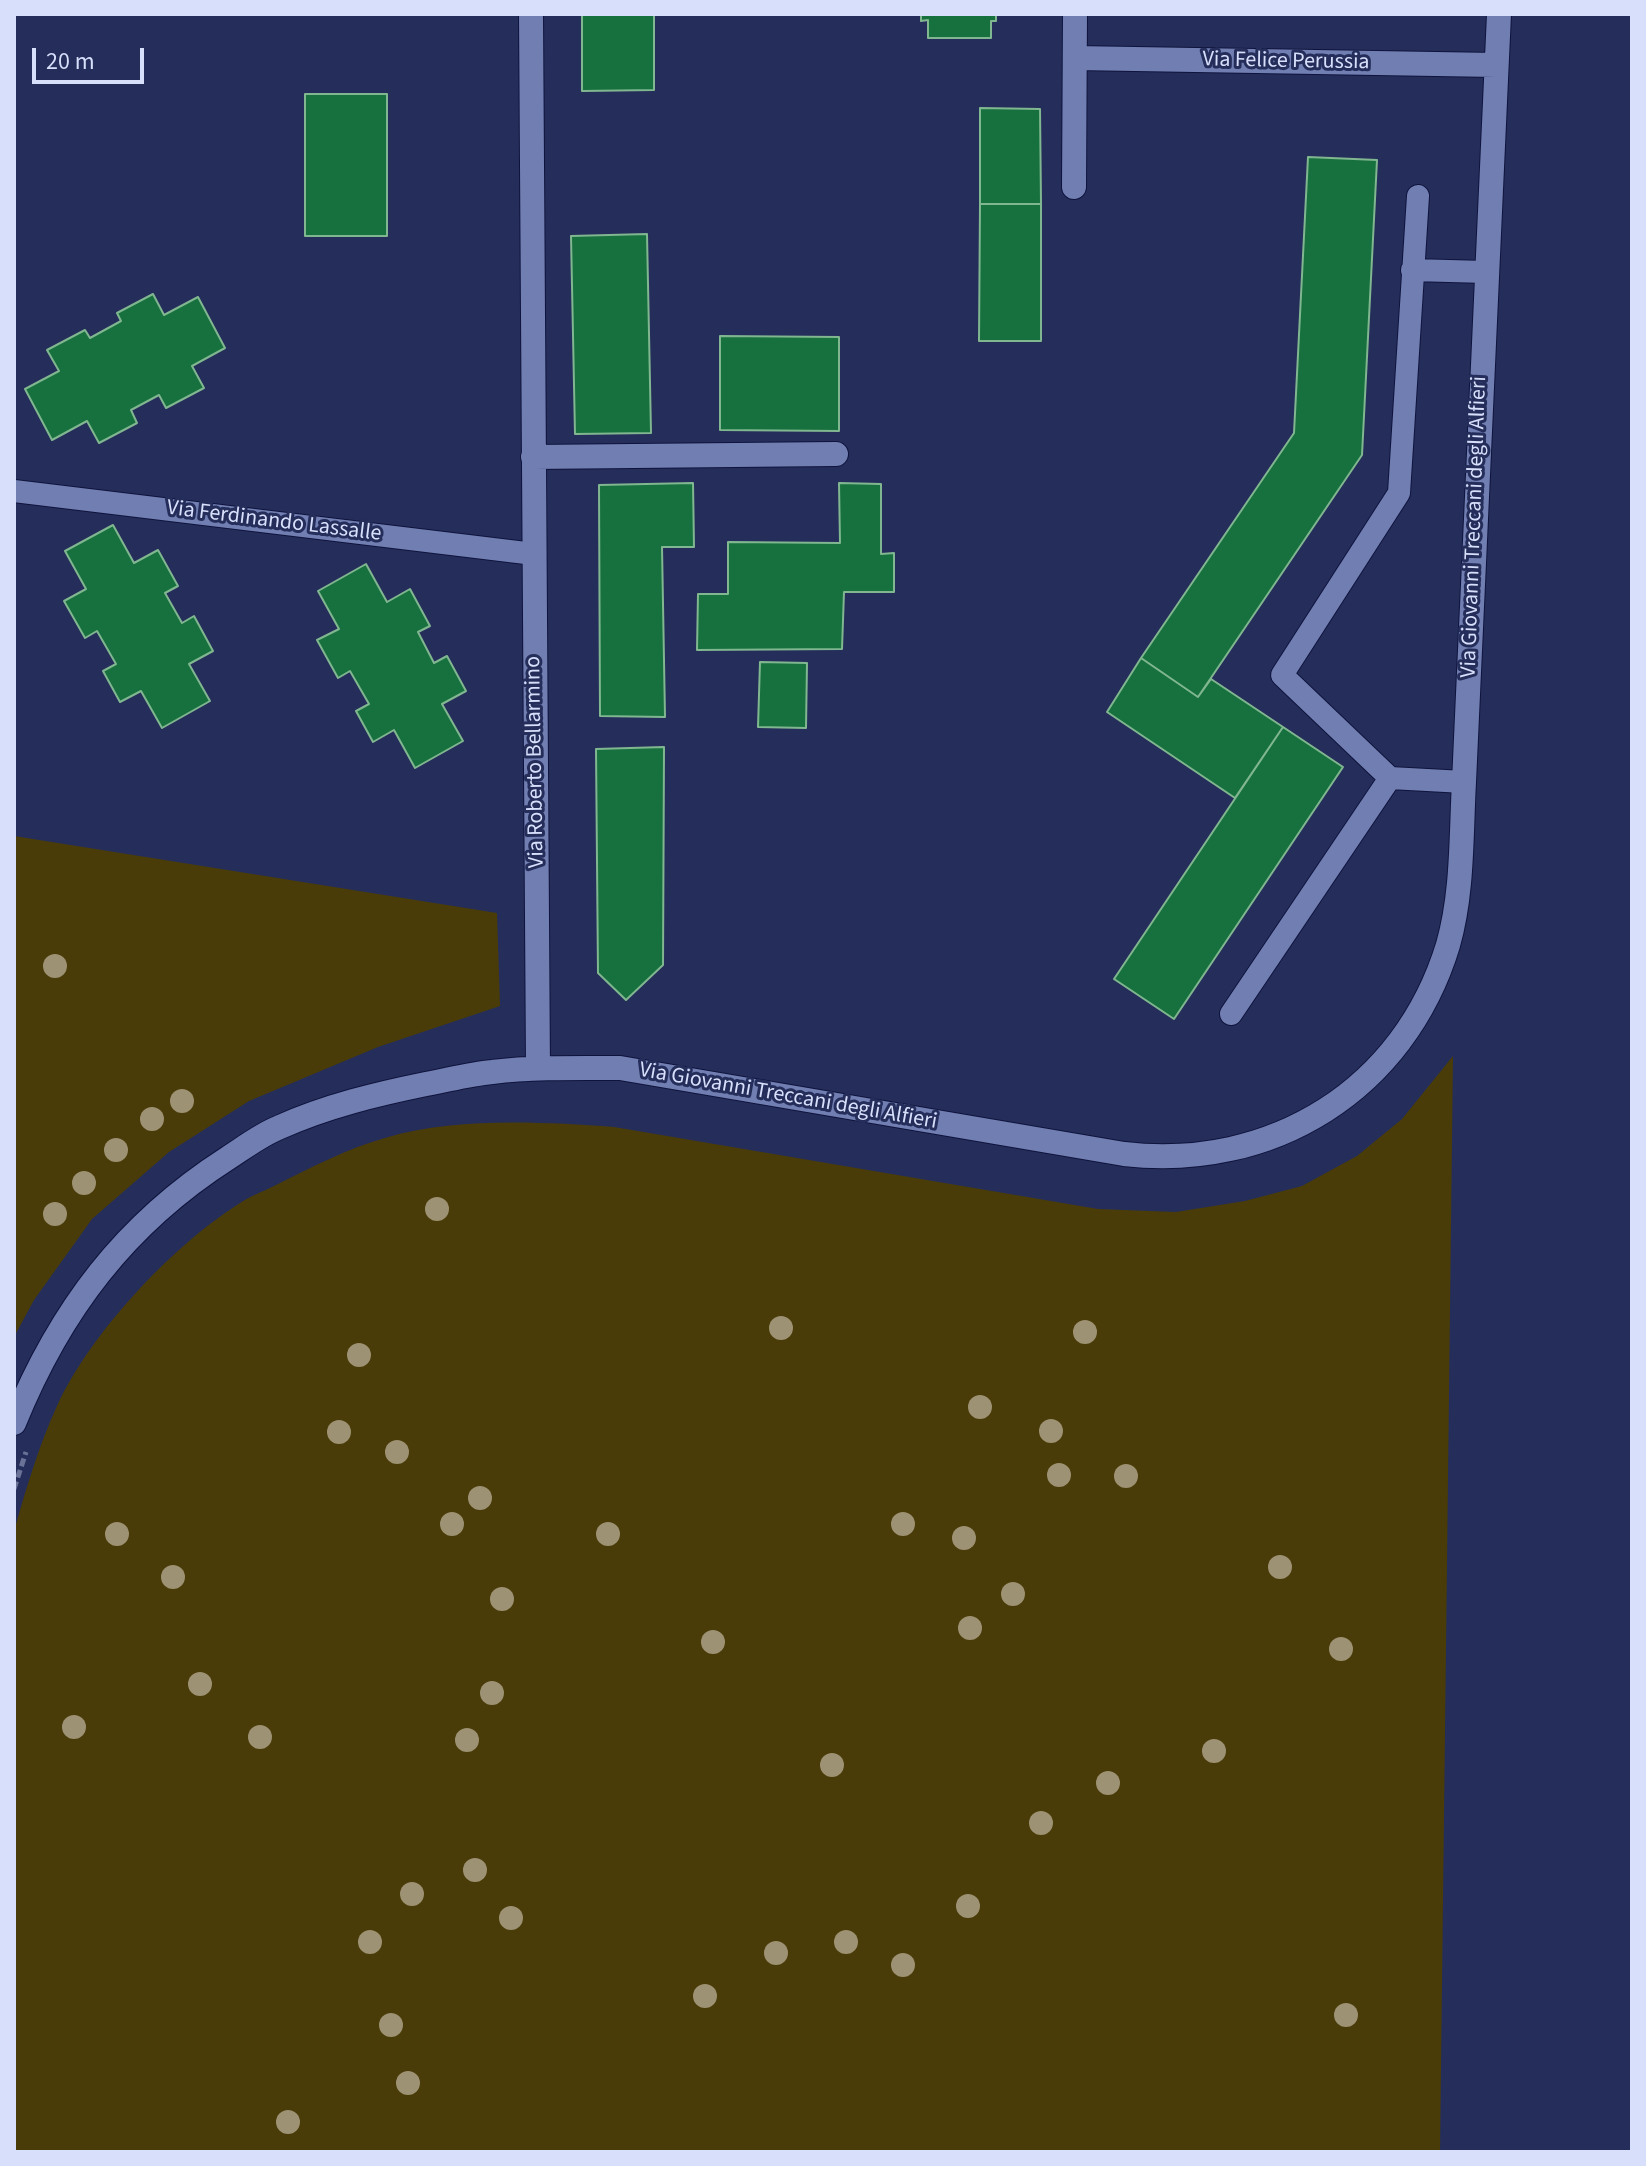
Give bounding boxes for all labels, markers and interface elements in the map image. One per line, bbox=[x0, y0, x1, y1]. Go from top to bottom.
scale bar bbox=[36, 32, 148, 82]
text: 20 m bbox=[46, 44, 95, 79]
street label: Via Felice Perussia bbox=[1202, 47, 1370, 77]
street label: Via Giovanni Treccani degli Alfieri bbox=[1457, 376, 1493, 678]
street label: Via Ferdinando Lassalle bbox=[165, 496, 383, 548]
street label: Via Roberto Bellarmino bbox=[521, 656, 551, 868]
street label: Via Giovanni Treccani degli Alfieri bbox=[637, 1058, 939, 1136]

